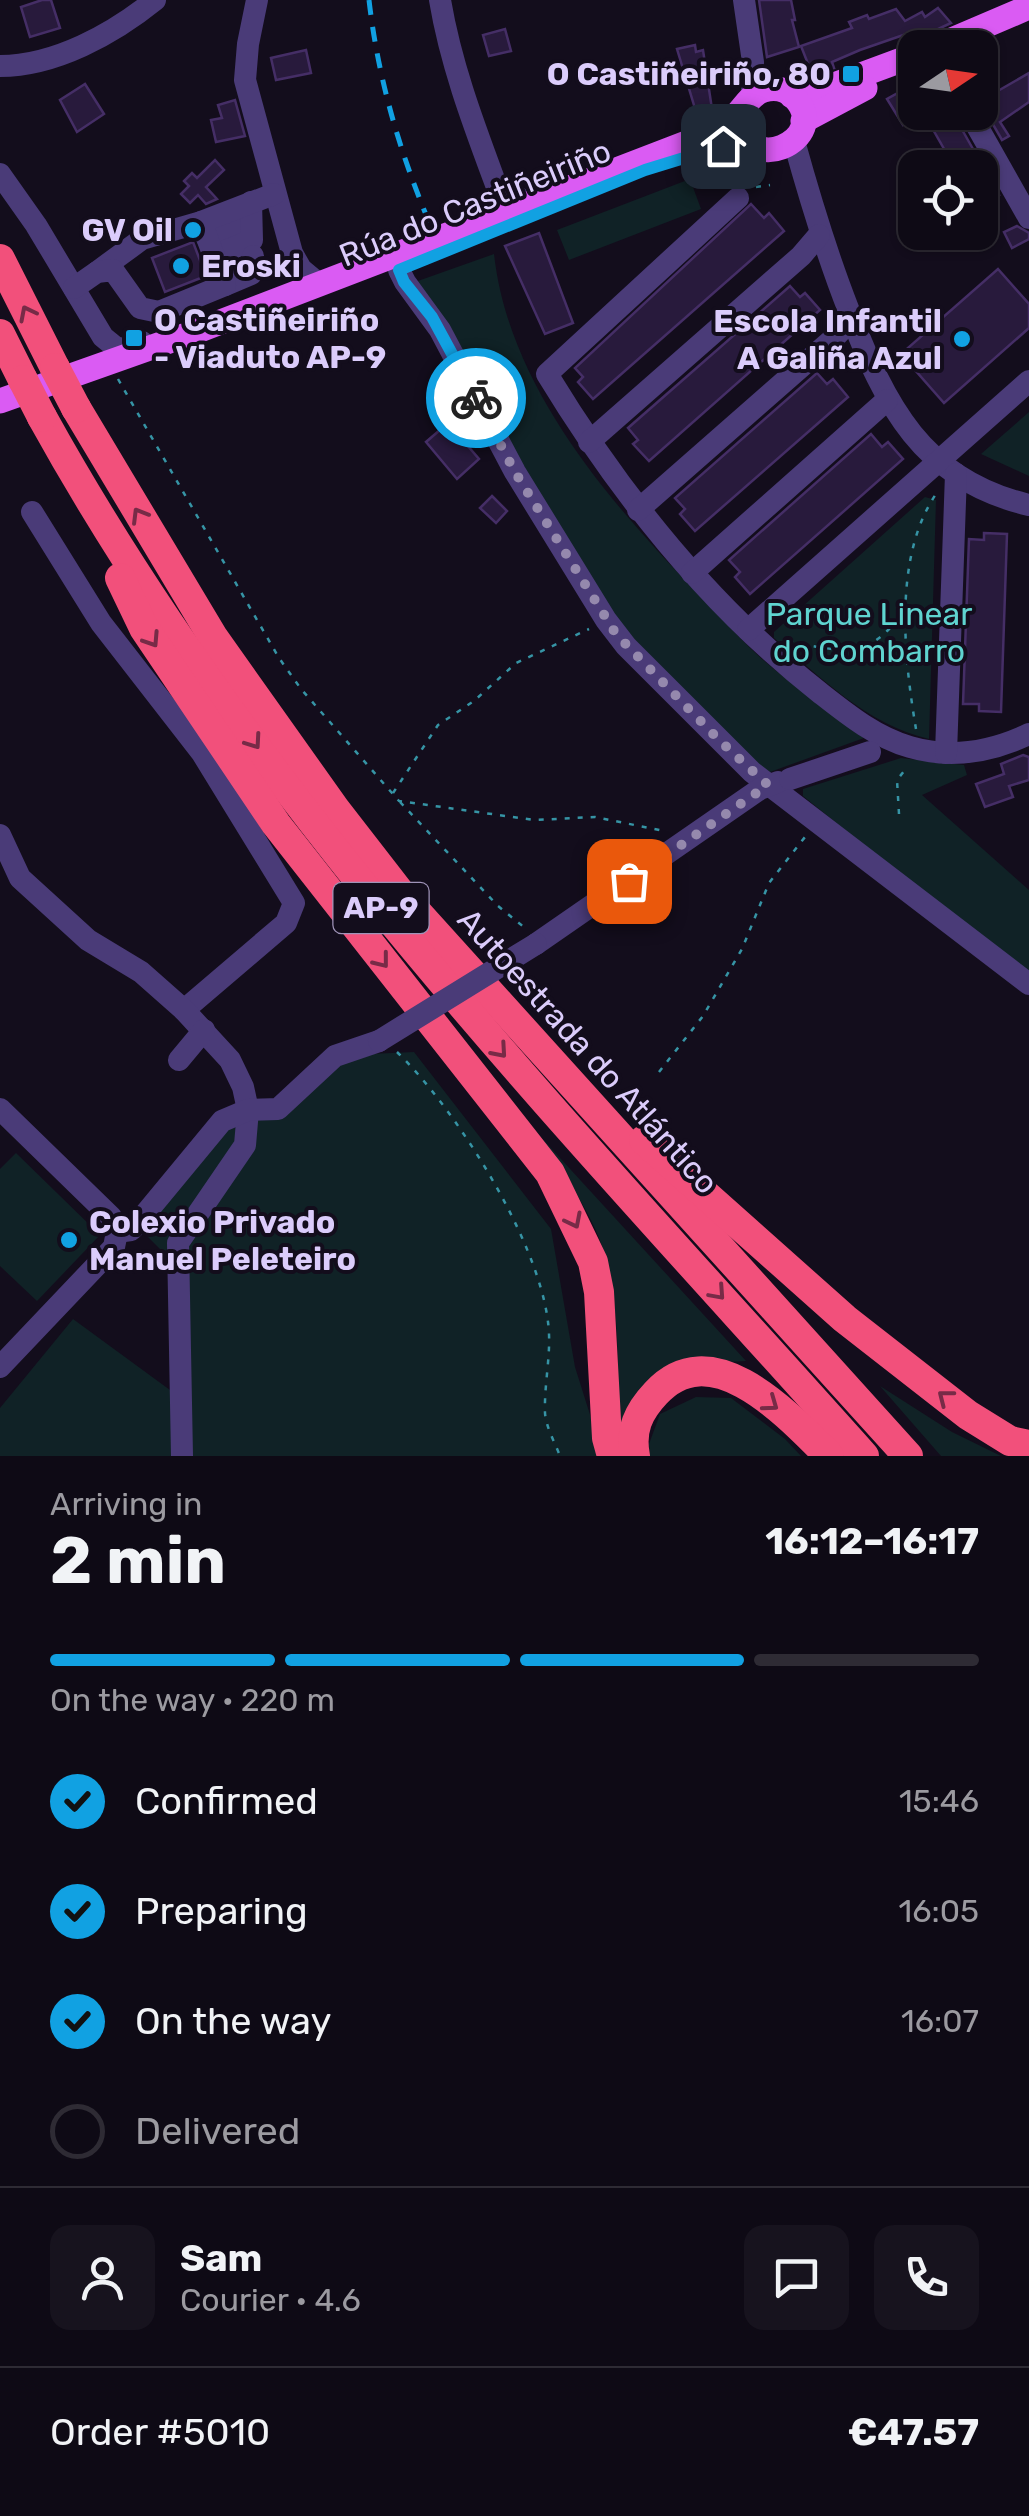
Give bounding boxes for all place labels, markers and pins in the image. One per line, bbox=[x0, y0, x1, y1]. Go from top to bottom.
place label: O Castiñeiriño, 80 bbox=[547, 55, 831, 93]
marker: O Castiñeiriño, 80 bbox=[840, 63, 862, 85]
pin bbox=[681, 104, 766, 189]
place label: GV Oil bbox=[81, 211, 173, 249]
marker: GV Oil bbox=[182, 219, 204, 241]
place label: Eroski bbox=[201, 247, 301, 285]
marker: Eroski bbox=[170, 255, 192, 277]
place label: O Castiñeiriño - Viaduto AP-9 bbox=[154, 301, 386, 376]
place label: Escola Infantil A Galiña Azul bbox=[713, 302, 942, 377]
marker: O Castiñeiriño - Viaduto AP-9 bbox=[123, 327, 145, 349]
marker: Escola Infantil A Galiña Azul bbox=[951, 328, 973, 350]
pin bbox=[587, 839, 672, 924]
place label: Colexio Privado Manuel Peleteiro bbox=[89, 1203, 356, 1278]
marker: Colexio Privado Manuel Peleteiro bbox=[58, 1229, 80, 1251]

